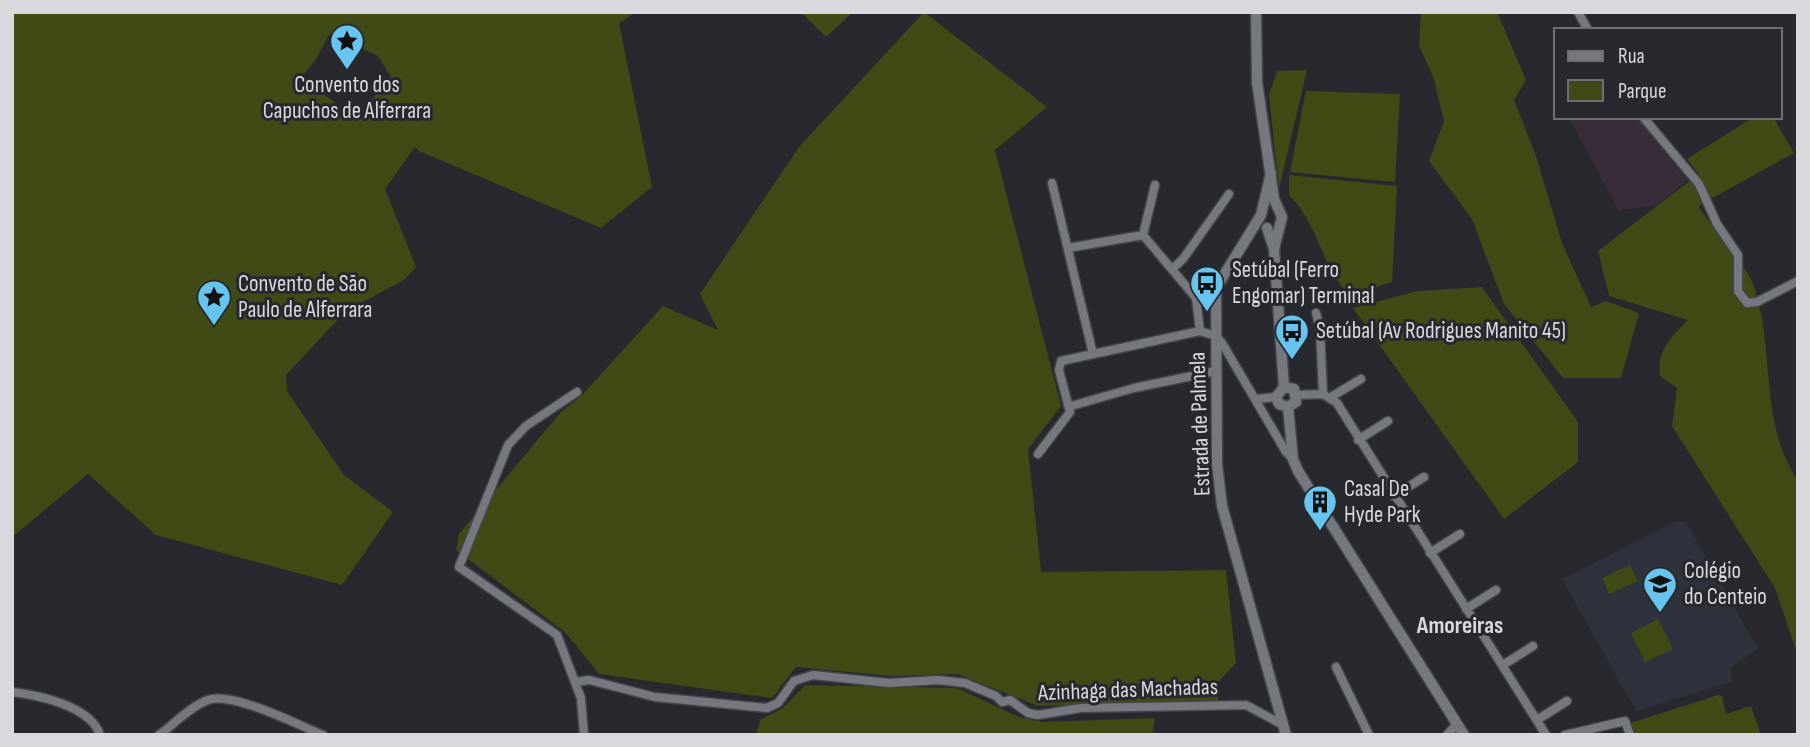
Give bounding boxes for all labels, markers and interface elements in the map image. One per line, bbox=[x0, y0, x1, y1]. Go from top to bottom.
place icon: Convento dos Capuchos de Alferrara bbox=[328, 22, 366, 71]
legend bbox=[1554, 28, 1782, 119]
text: Rua bbox=[1618, 44, 1645, 69]
place label: Convento dos Capuchos de Alferrara bbox=[263, 71, 431, 125]
text: Parque bbox=[1618, 79, 1666, 104]
place label: Setúbal (Ferro Engomar) Terminal bbox=[1232, 256, 1375, 310]
bus stop icon: Setúbal (Ferro Engomar) Terminal bbox=[1188, 264, 1226, 313]
place label: Convento de São Paulo de Alferrara bbox=[238, 270, 372, 324]
place icon: Convento de São Paulo de Alferrara bbox=[195, 278, 233, 327]
bus stop icon: Setúbal (Av Rodrigues Manito 45) bbox=[1273, 312, 1311, 361]
place label: Setúbal (Av Rodrigues Manito 45) bbox=[1316, 317, 1566, 345]
street label: Estrada de Palmela bbox=[1183, 351, 1217, 497]
place label: Casal De Hyde Park bbox=[1344, 475, 1421, 529]
building icon: Casal De Hyde Park bbox=[1301, 483, 1339, 532]
place label: Colégio do Centeio bbox=[1684, 557, 1767, 611]
school or university icon: Colégio do Centeio bbox=[1641, 565, 1679, 614]
district label: Amoreiras bbox=[1416, 611, 1503, 640]
street label: Azinhaga das Machadas bbox=[1037, 673, 1218, 707]

